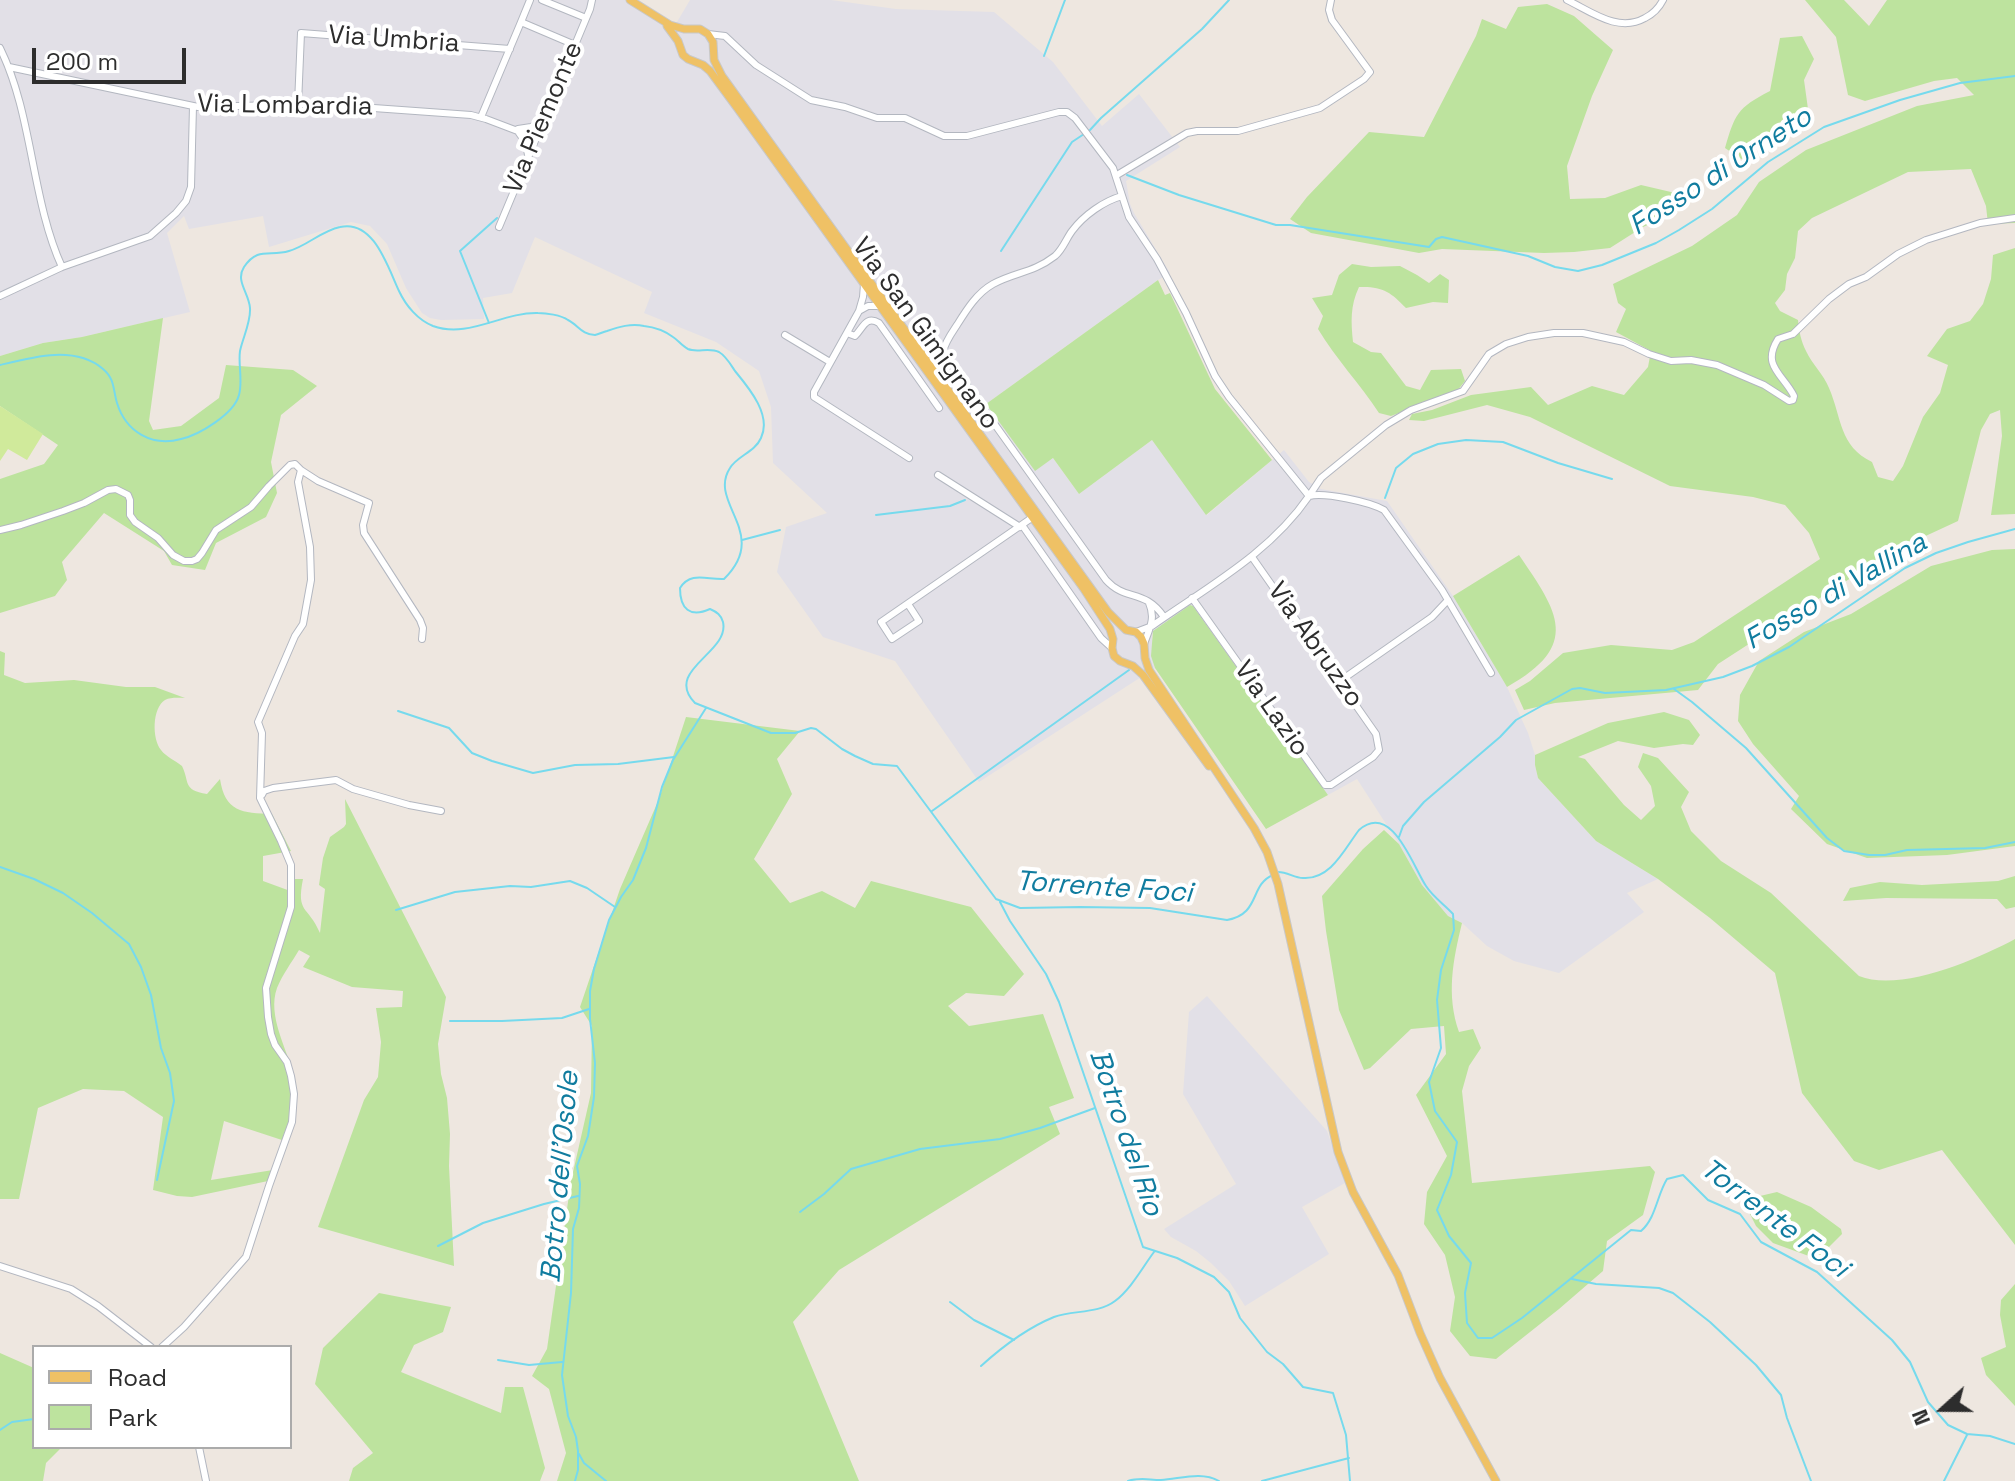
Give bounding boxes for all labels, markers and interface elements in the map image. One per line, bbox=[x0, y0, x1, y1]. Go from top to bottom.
street label: Via Umbria bbox=[327, 20, 461, 60]
scale bar bbox=[36, 32, 190, 82]
street label: Via Piemonte bbox=[498, 37, 590, 199]
text: 200 m bbox=[46, 46, 118, 77]
street label: Via Lombardia bbox=[197, 89, 373, 123]
water label: Fosso di Orneto bbox=[1624, 101, 1818, 243]
street label: Via San Gimignano bbox=[845, 232, 1005, 436]
water label: Fosso di Vallina bbox=[1739, 526, 1933, 658]
street label: Via Abruzzo bbox=[1260, 576, 1370, 714]
street label: Via Lazio bbox=[1227, 655, 1315, 763]
water label: Torrente Foci bbox=[1015, 865, 1193, 911]
water label: Botro del Rio bbox=[1081, 1046, 1169, 1220]
water label: Botro dell'Osole bbox=[535, 1070, 587, 1284]
water label: Torrente Foci bbox=[1693, 1152, 1855, 1286]
legend bbox=[32, 1345, 292, 1449]
text: Road bbox=[108, 1362, 167, 1393]
north arrow bbox=[1903, 1369, 1983, 1449]
text: Park bbox=[108, 1402, 158, 1433]
text: N bbox=[1905, 1406, 1936, 1430]

